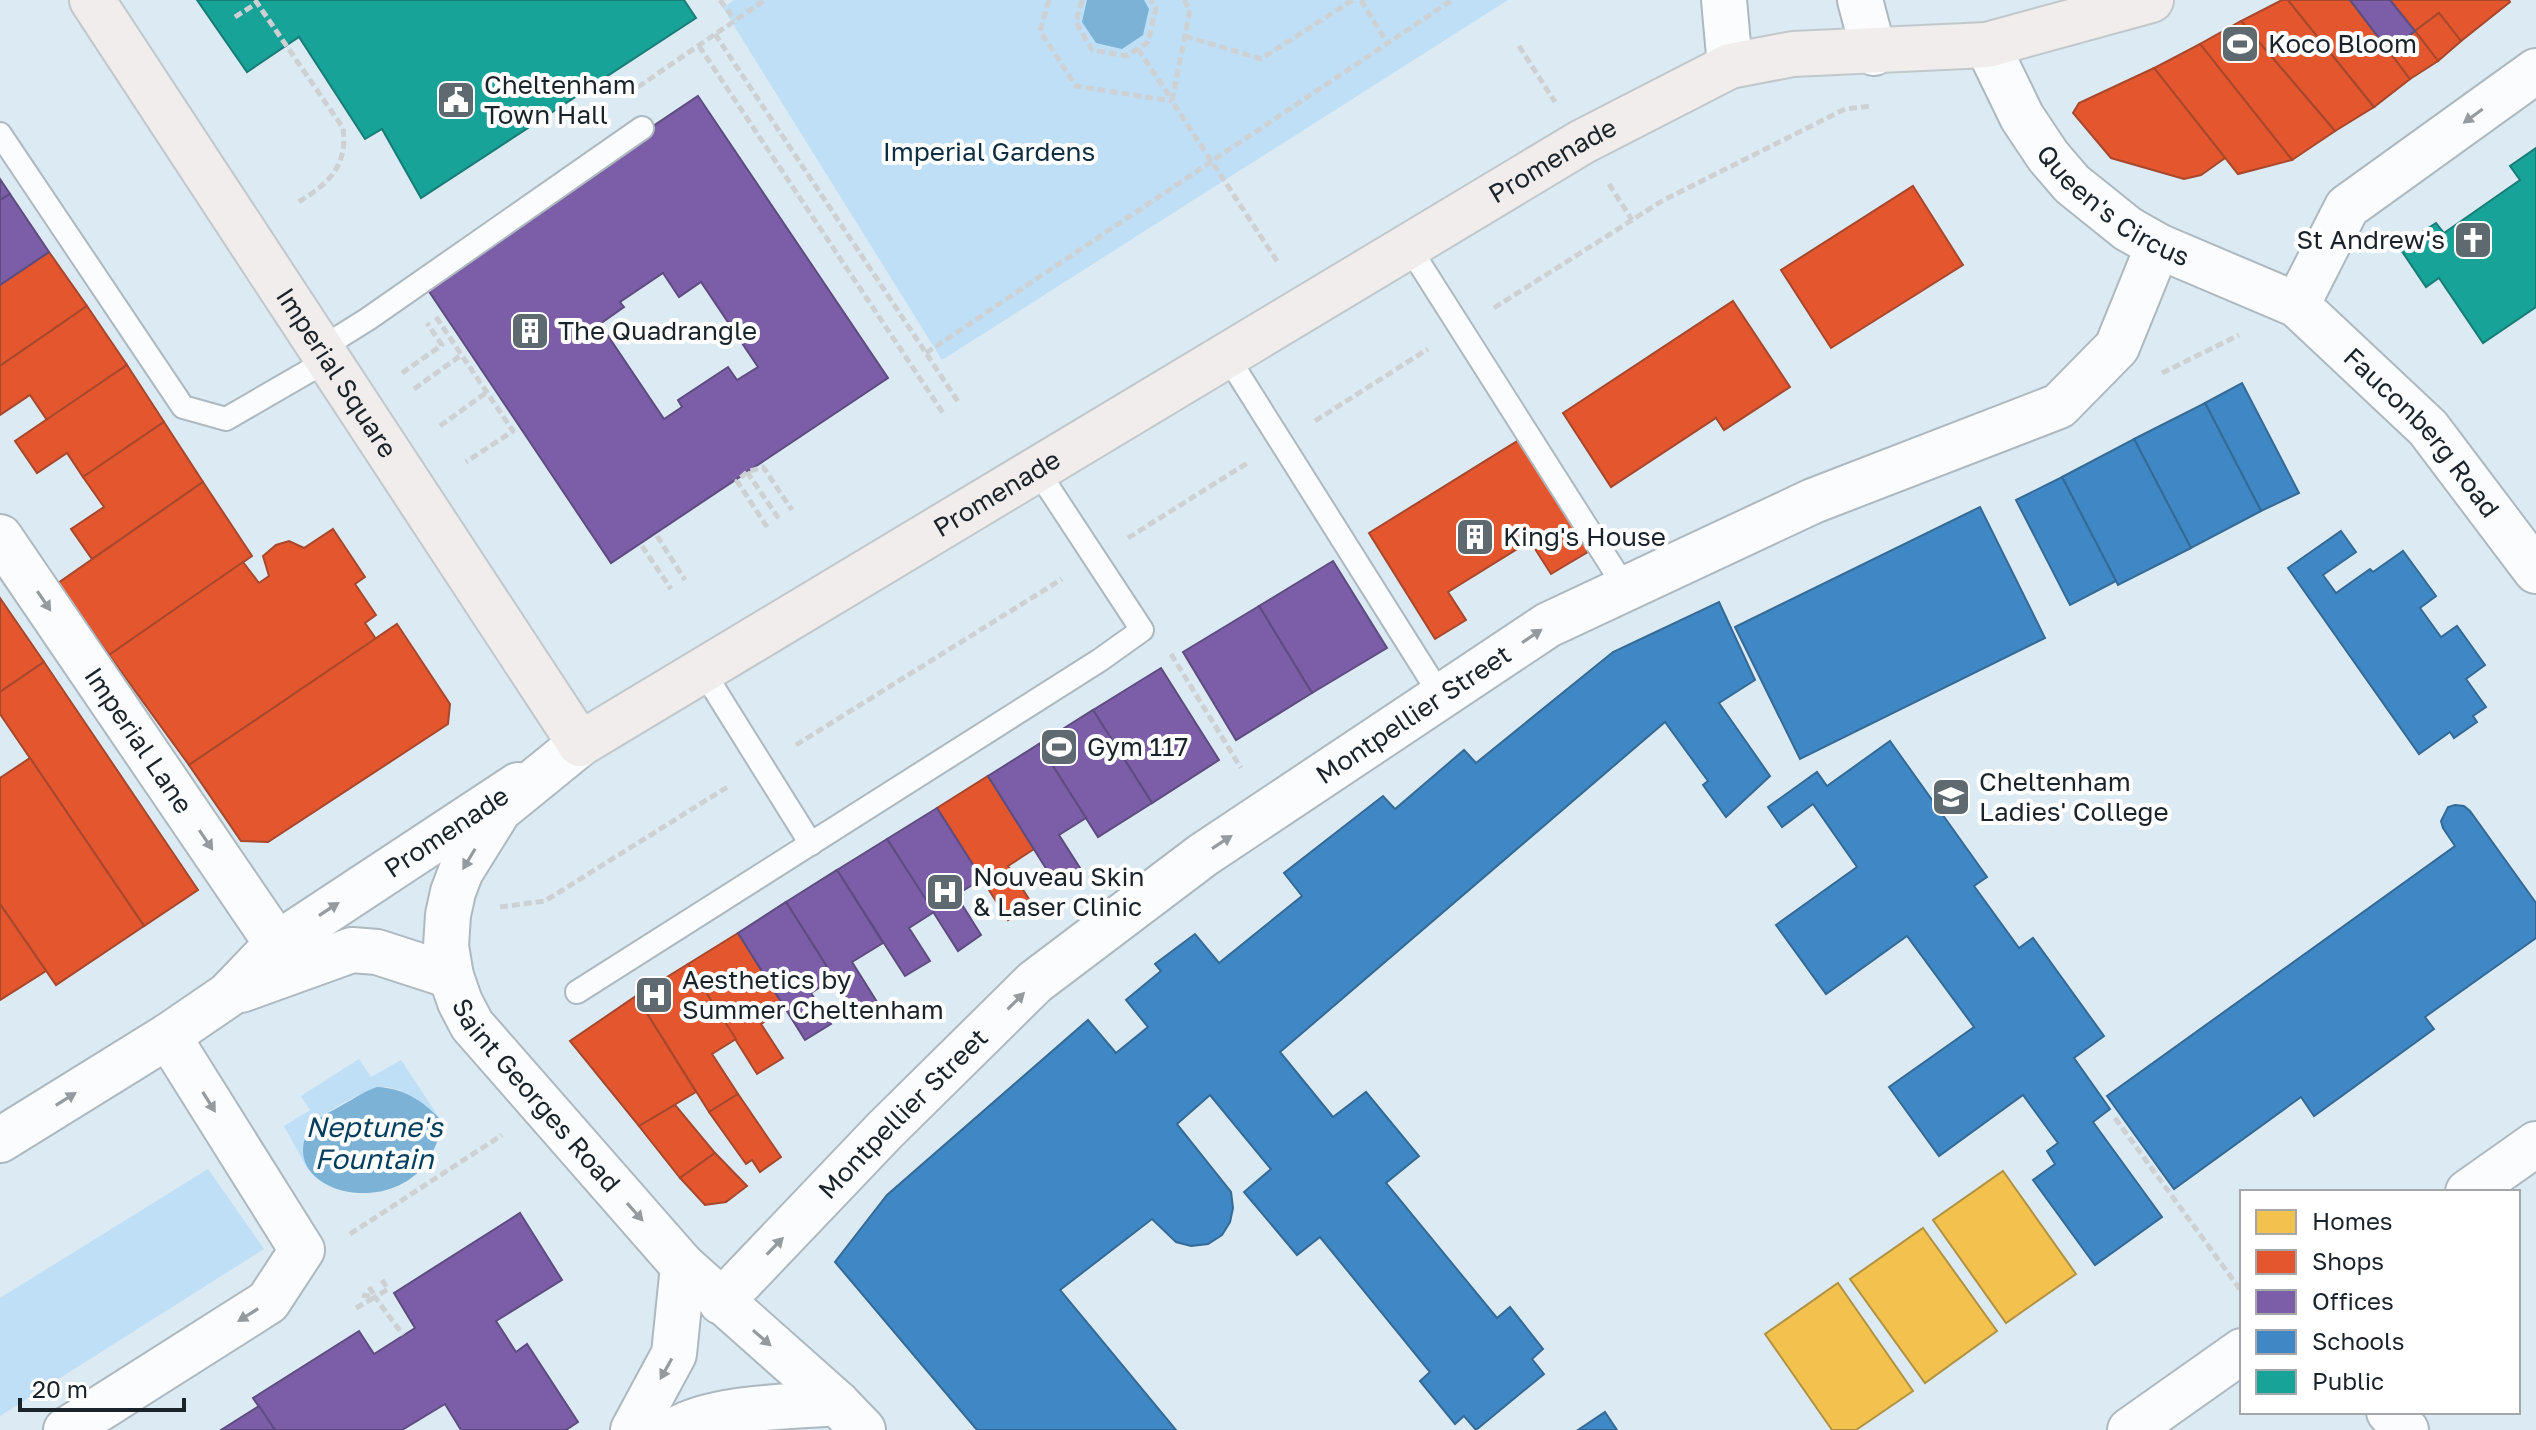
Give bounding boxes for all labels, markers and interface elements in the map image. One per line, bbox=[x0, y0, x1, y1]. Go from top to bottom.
sports icon: Koco Bloom bbox=[2219, 23, 2261, 65]
place label: Koco Bloom bbox=[2268, 28, 2417, 59]
place label: Cheltenham Town Hall bbox=[484, 69, 636, 130]
public building icon: Cheltenham Town Hall bbox=[435, 79, 477, 121]
one-way arrow bbox=[2462, 108, 2483, 123]
street label: Promenade bbox=[1483, 111, 1621, 209]
park label: Imperial Gardens bbox=[883, 136, 1095, 167]
street label: Queen's Circus bbox=[2030, 138, 2194, 272]
church icon: St Andrew's bbox=[2452, 219, 2494, 261]
place label: St Andrew's bbox=[2297, 224, 2445, 255]
street label: Imperial Square bbox=[270, 282, 404, 464]
building icon: The Quadrangle bbox=[509, 310, 551, 352]
place label: The Quadrangle bbox=[558, 315, 757, 346]
street label: Fauconberg Road bbox=[2338, 341, 2506, 524]
street label: Promenade bbox=[928, 443, 1066, 543]
building icon: King's House bbox=[1454, 516, 1496, 558]
place label: King's House bbox=[1503, 521, 1666, 552]
one-way arrow bbox=[36, 591, 51, 612]
one-way arrow bbox=[1521, 629, 1543, 644]
street label: Montpellier Street bbox=[1310, 638, 1517, 790]
street label: Imperial Lane bbox=[78, 661, 199, 819]
sports icon: Gym 117 bbox=[1038, 726, 1080, 768]
place label: Gym 117 bbox=[1087, 731, 1188, 762]
place label: Cheltenham Ladies' College bbox=[1979, 766, 2169, 827]
school or university icon: Cheltenham Ladies' College bbox=[1930, 776, 1972, 818]
street label: Promenade bbox=[378, 780, 514, 884]
one-way arrow bbox=[198, 829, 213, 850]
one-way arrow bbox=[1212, 835, 1233, 850]
one-way arrow bbox=[462, 848, 476, 870]
place label: Nouveau Skin & Laser Clinic bbox=[973, 861, 1144, 922]
hospital icon: Nouveau Skin & Laser Clinic bbox=[924, 871, 966, 913]
one-way arrow bbox=[319, 902, 340, 917]
place label: Aesthetics by Summer Cheltenham bbox=[682, 964, 944, 1025]
hospital icon: Aesthetics by Summer Cheltenham bbox=[633, 974, 675, 1016]
one-way arrow bbox=[1007, 991, 1026, 1010]
street label: Saint Georges Road bbox=[446, 993, 627, 1198]
street label: Montpellier Street bbox=[812, 1022, 994, 1205]
one-way arrow bbox=[202, 1091, 216, 1113]
one-way arrow bbox=[55, 1093, 77, 1107]
water label: Neptune's Fountain bbox=[305, 1110, 444, 1175]
legend bbox=[2240, 1190, 2520, 1414]
one-way arrow bbox=[626, 1202, 644, 1221]
text: Homes bbox=[2312, 1206, 2393, 1235]
one-way arrow bbox=[766, 1236, 784, 1255]
text: Shops bbox=[2312, 1246, 2384, 1275]
text: Offices bbox=[2312, 1286, 2394, 1315]
one-way arrow bbox=[237, 1307, 259, 1321]
text: Schools bbox=[2312, 1326, 2404, 1355]
one-way arrow bbox=[752, 1328, 771, 1346]
one-way arrow bbox=[659, 1358, 673, 1381]
scale bar bbox=[20, 1362, 184, 1412]
text: Public bbox=[2312, 1366, 2384, 1395]
text: 20 m bbox=[32, 1374, 88, 1403]

